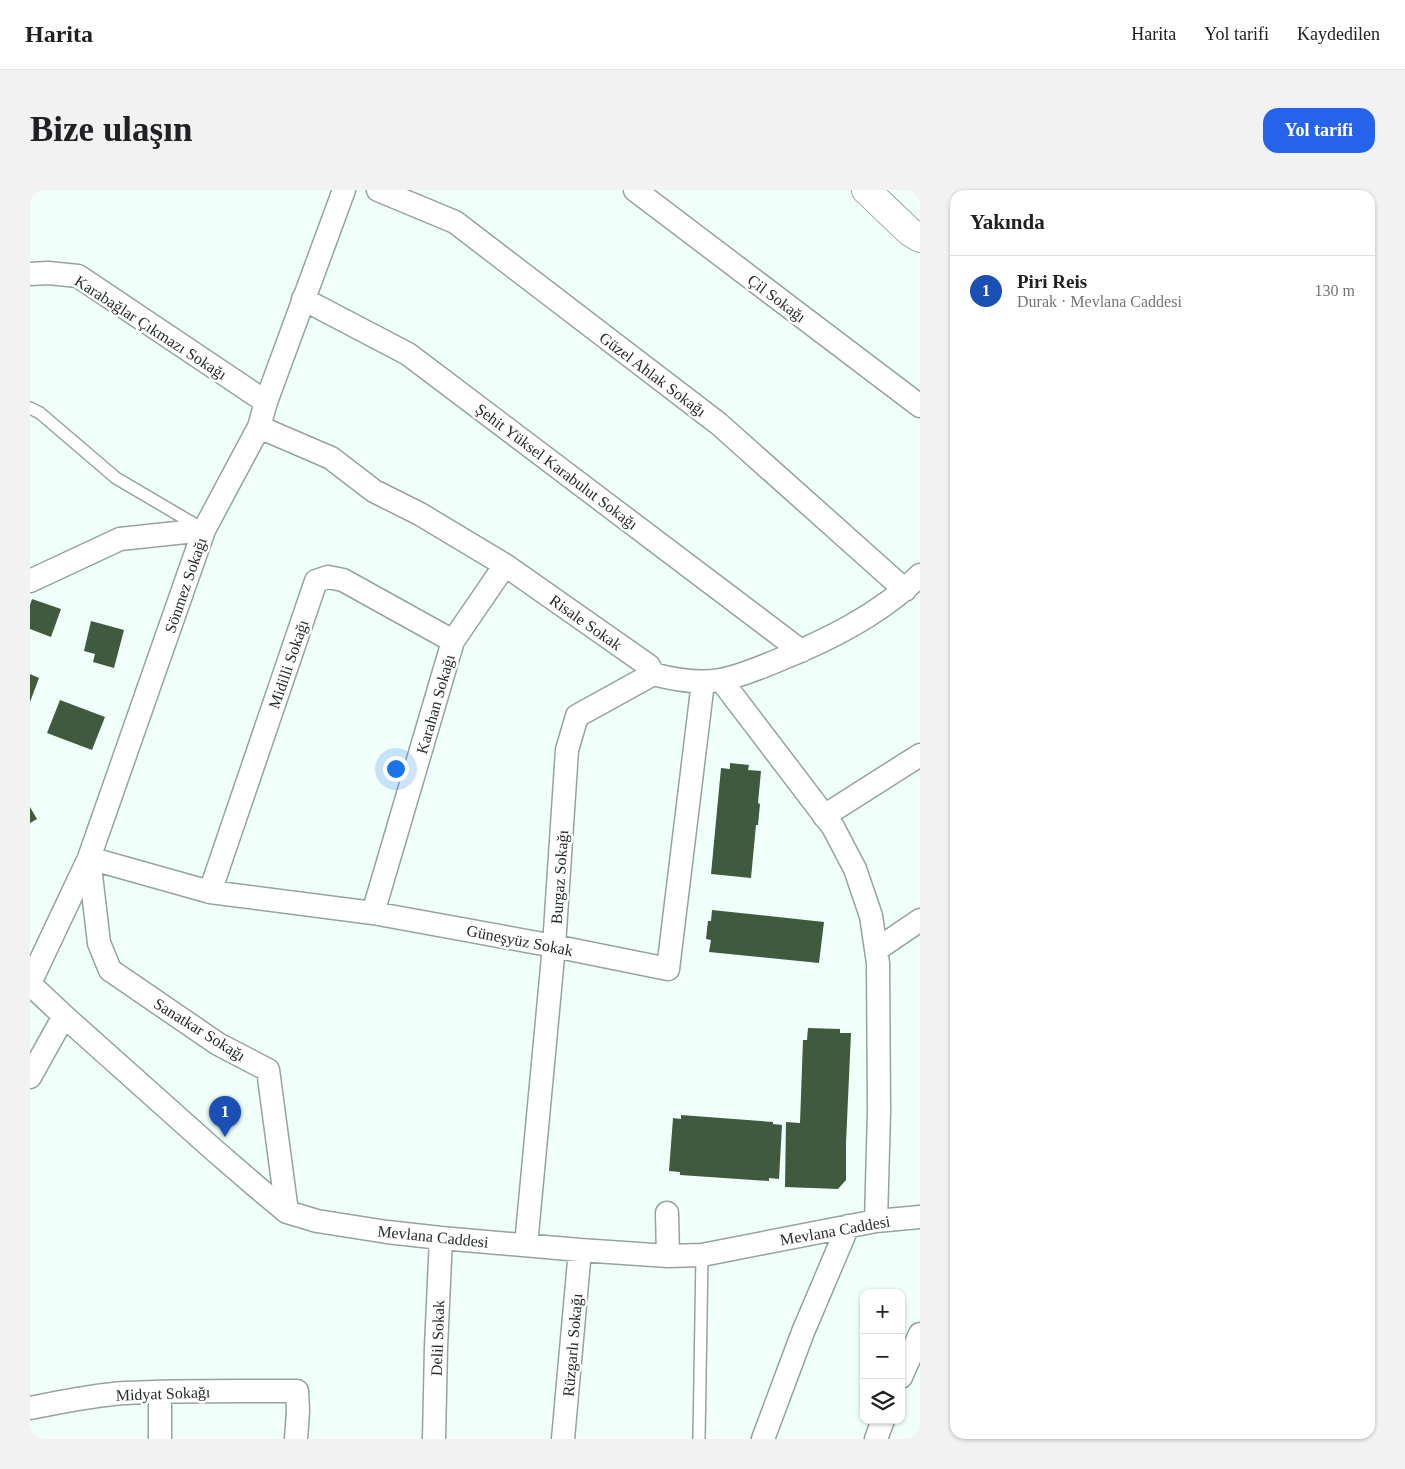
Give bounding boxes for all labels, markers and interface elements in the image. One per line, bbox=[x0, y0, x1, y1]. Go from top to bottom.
text: Harita bbox=[25, 21, 93, 47]
text: Harita bbox=[1131, 24, 1176, 44]
text: Yol tarifi bbox=[1204, 24, 1269, 44]
text: Kaydedilen bbox=[1297, 24, 1380, 44]
button: Yol tarifi bbox=[1263, 108, 1375, 153]
text: Bize ulaşın bbox=[30, 110, 192, 149]
text: Yakında bbox=[970, 210, 1045, 234]
street label: Çil Sokağı bbox=[744, 271, 809, 327]
text: Piri Reis bbox=[1017, 271, 1087, 292]
street label: Karabağlar Çıkmazı Sokağı bbox=[71, 272, 230, 384]
text: 1 bbox=[982, 282, 990, 299]
text: 130 m bbox=[1315, 282, 1355, 299]
text: Durak · Mevlana Caddesi bbox=[1017, 293, 1182, 310]
street label: Güzel Ahlak Sokağı bbox=[596, 329, 710, 421]
street label: Şehit Yüksel Karabulut Sokağı bbox=[472, 400, 641, 534]
street label: Sönmez Sokağı bbox=[161, 535, 211, 636]
street label: Risale Sokak bbox=[546, 591, 625, 653]
street label: Midilli Sokağı bbox=[265, 617, 313, 711]
street label: Karahan Sokağı bbox=[413, 652, 459, 756]
your location bbox=[383, 756, 409, 782]
street label: Burgaz Sokağı bbox=[548, 829, 572, 925]
street label: Güneşyüz Sokak bbox=[465, 922, 575, 960]
street label: Sanatkar Sokağı bbox=[150, 995, 249, 1065]
pin: 1 bbox=[209, 1096, 241, 1137]
street label: Mevlana Caddesi bbox=[779, 1212, 892, 1249]
street label: Mevlana Caddesi bbox=[377, 1222, 490, 1251]
map controls bbox=[860, 1289, 905, 1424]
button: + bbox=[860, 1289, 905, 1334]
street label: Rüzgarlı Sokağı bbox=[560, 1292, 587, 1397]
street label: Delil Sokak bbox=[428, 1300, 447, 1376]
button: − bbox=[860, 1334, 905, 1379]
button: layers bbox=[860, 1379, 905, 1424]
street label: Midyat Sokağı bbox=[115, 1383, 211, 1405]

